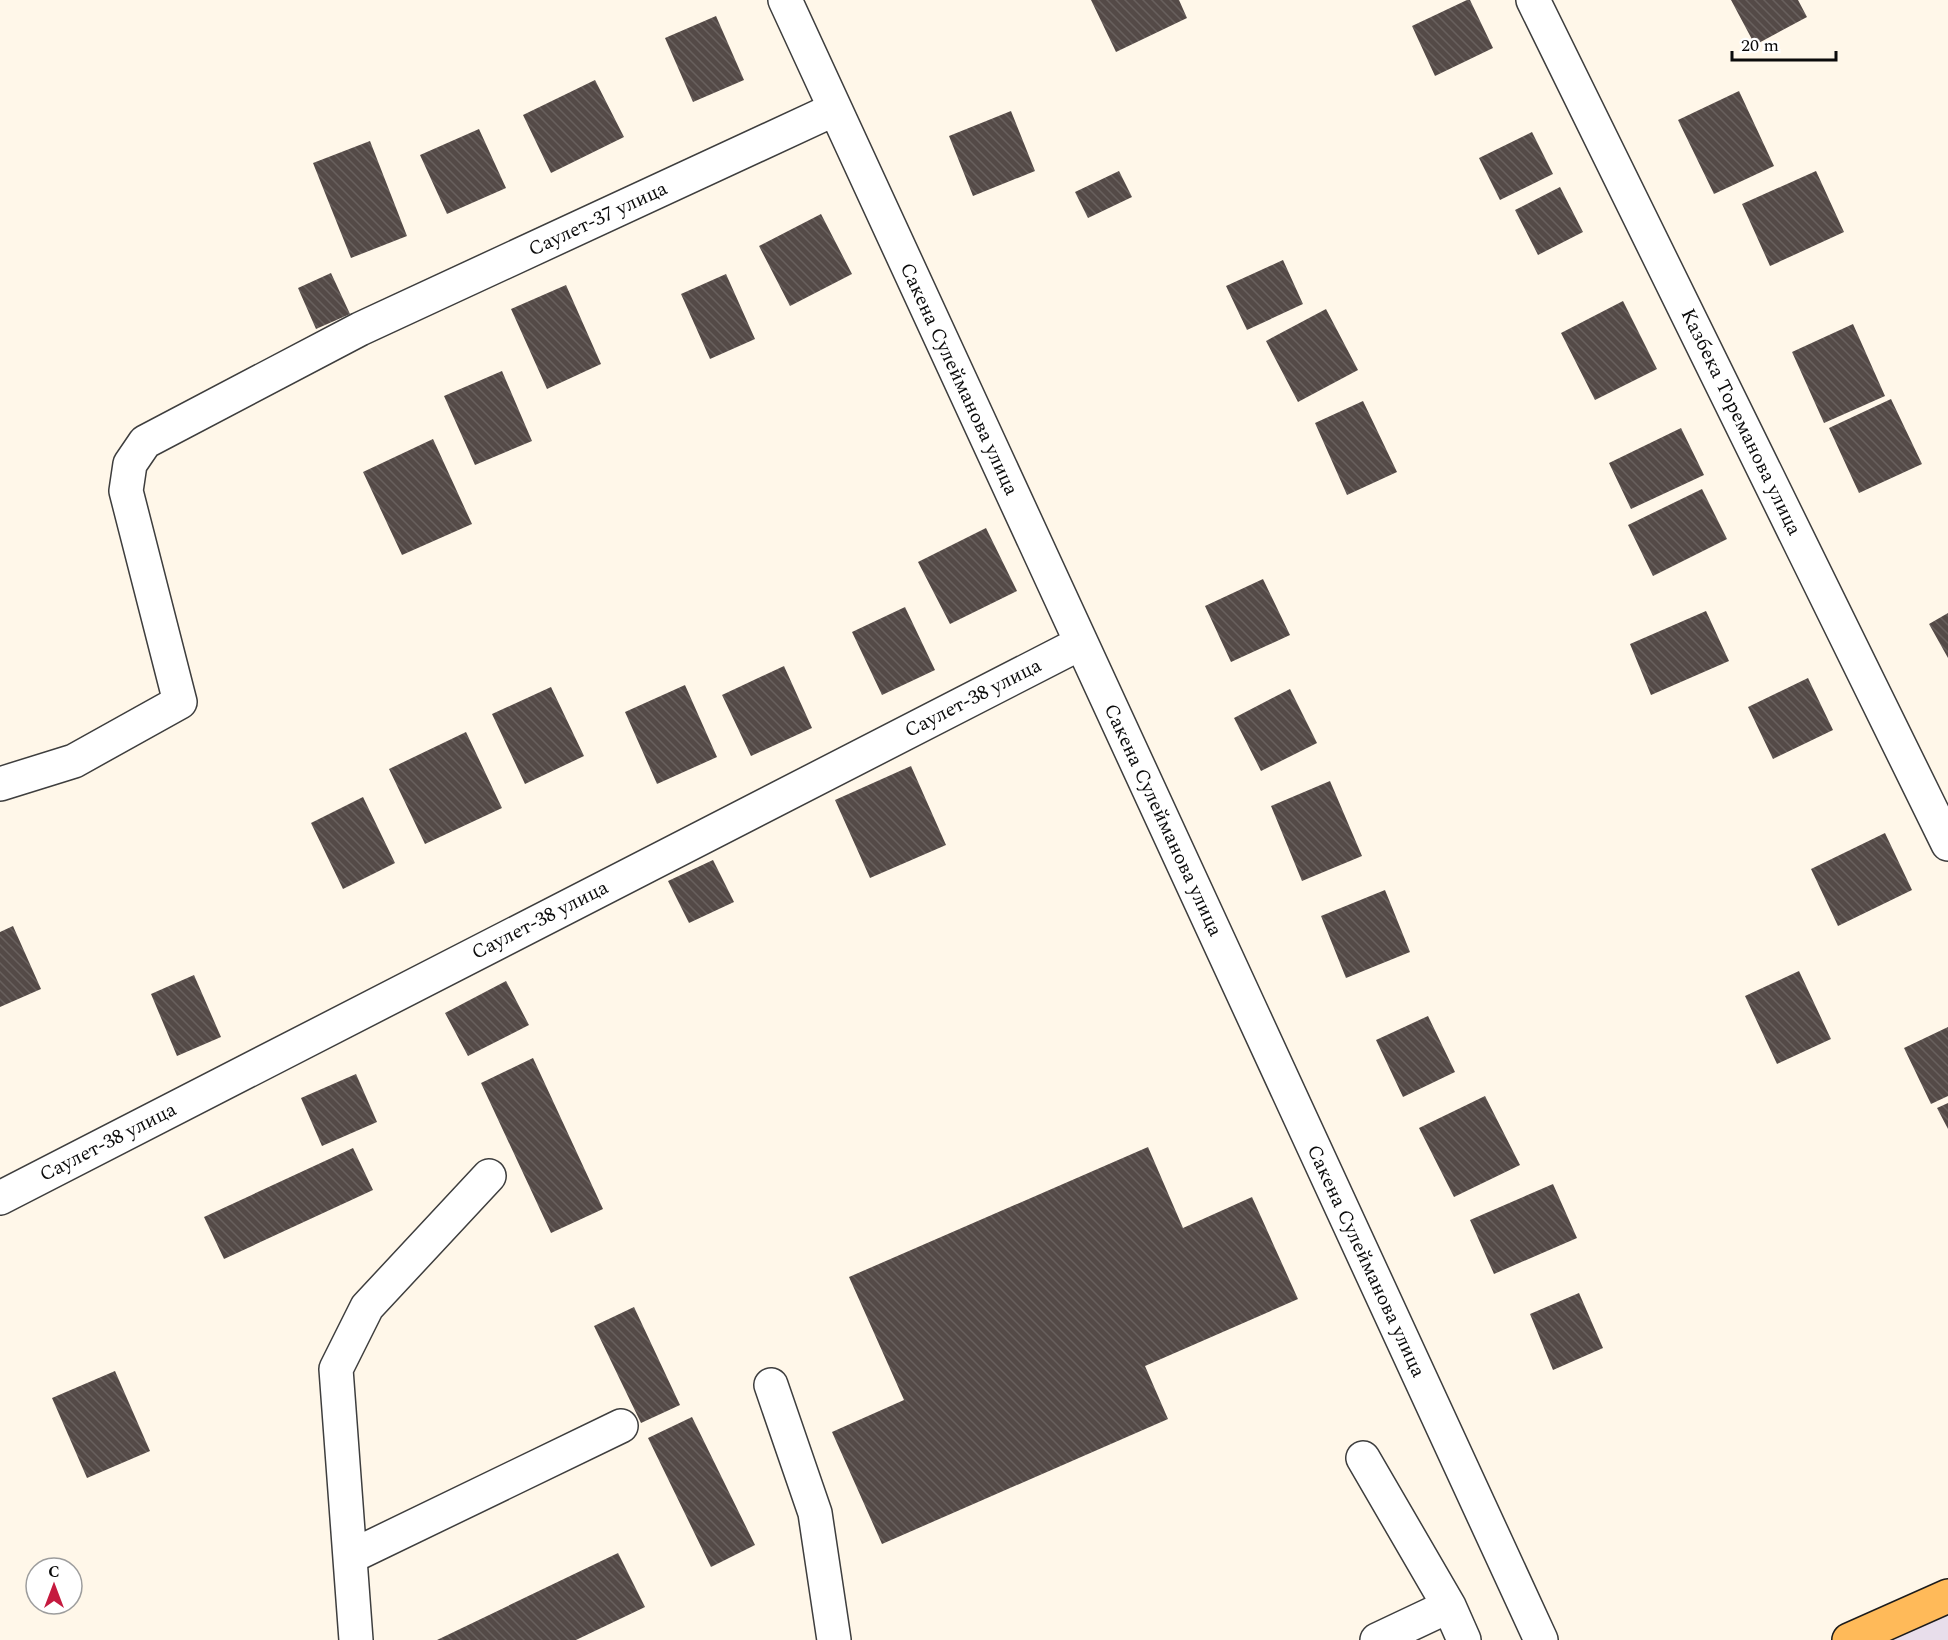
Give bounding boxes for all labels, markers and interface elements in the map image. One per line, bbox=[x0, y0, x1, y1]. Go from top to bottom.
scale bar bbox=[1732, 24, 1836, 62]
text: 20 m bbox=[1741, 32, 1779, 59]
street label: Саулет-37 улица bbox=[523, 174, 673, 264]
street label: Сакена Сулейманова улица bbox=[892, 258, 1026, 501]
street label: Казбека Тореманова улица bbox=[1673, 303, 1809, 541]
street label: Саулет-38 улица bbox=[899, 650, 1047, 746]
street label: Сакена Сулейманова улица bbox=[1096, 699, 1230, 942]
street label: Саулет-38 улица bbox=[466, 872, 614, 968]
street label: Саулет-38 улица bbox=[34, 1094, 182, 1190]
street label: Сакена Сулейманова улица bbox=[1299, 1140, 1433, 1383]
north arrow bbox=[24, 1556, 84, 1616]
text: С bbox=[48, 1560, 60, 1584]

